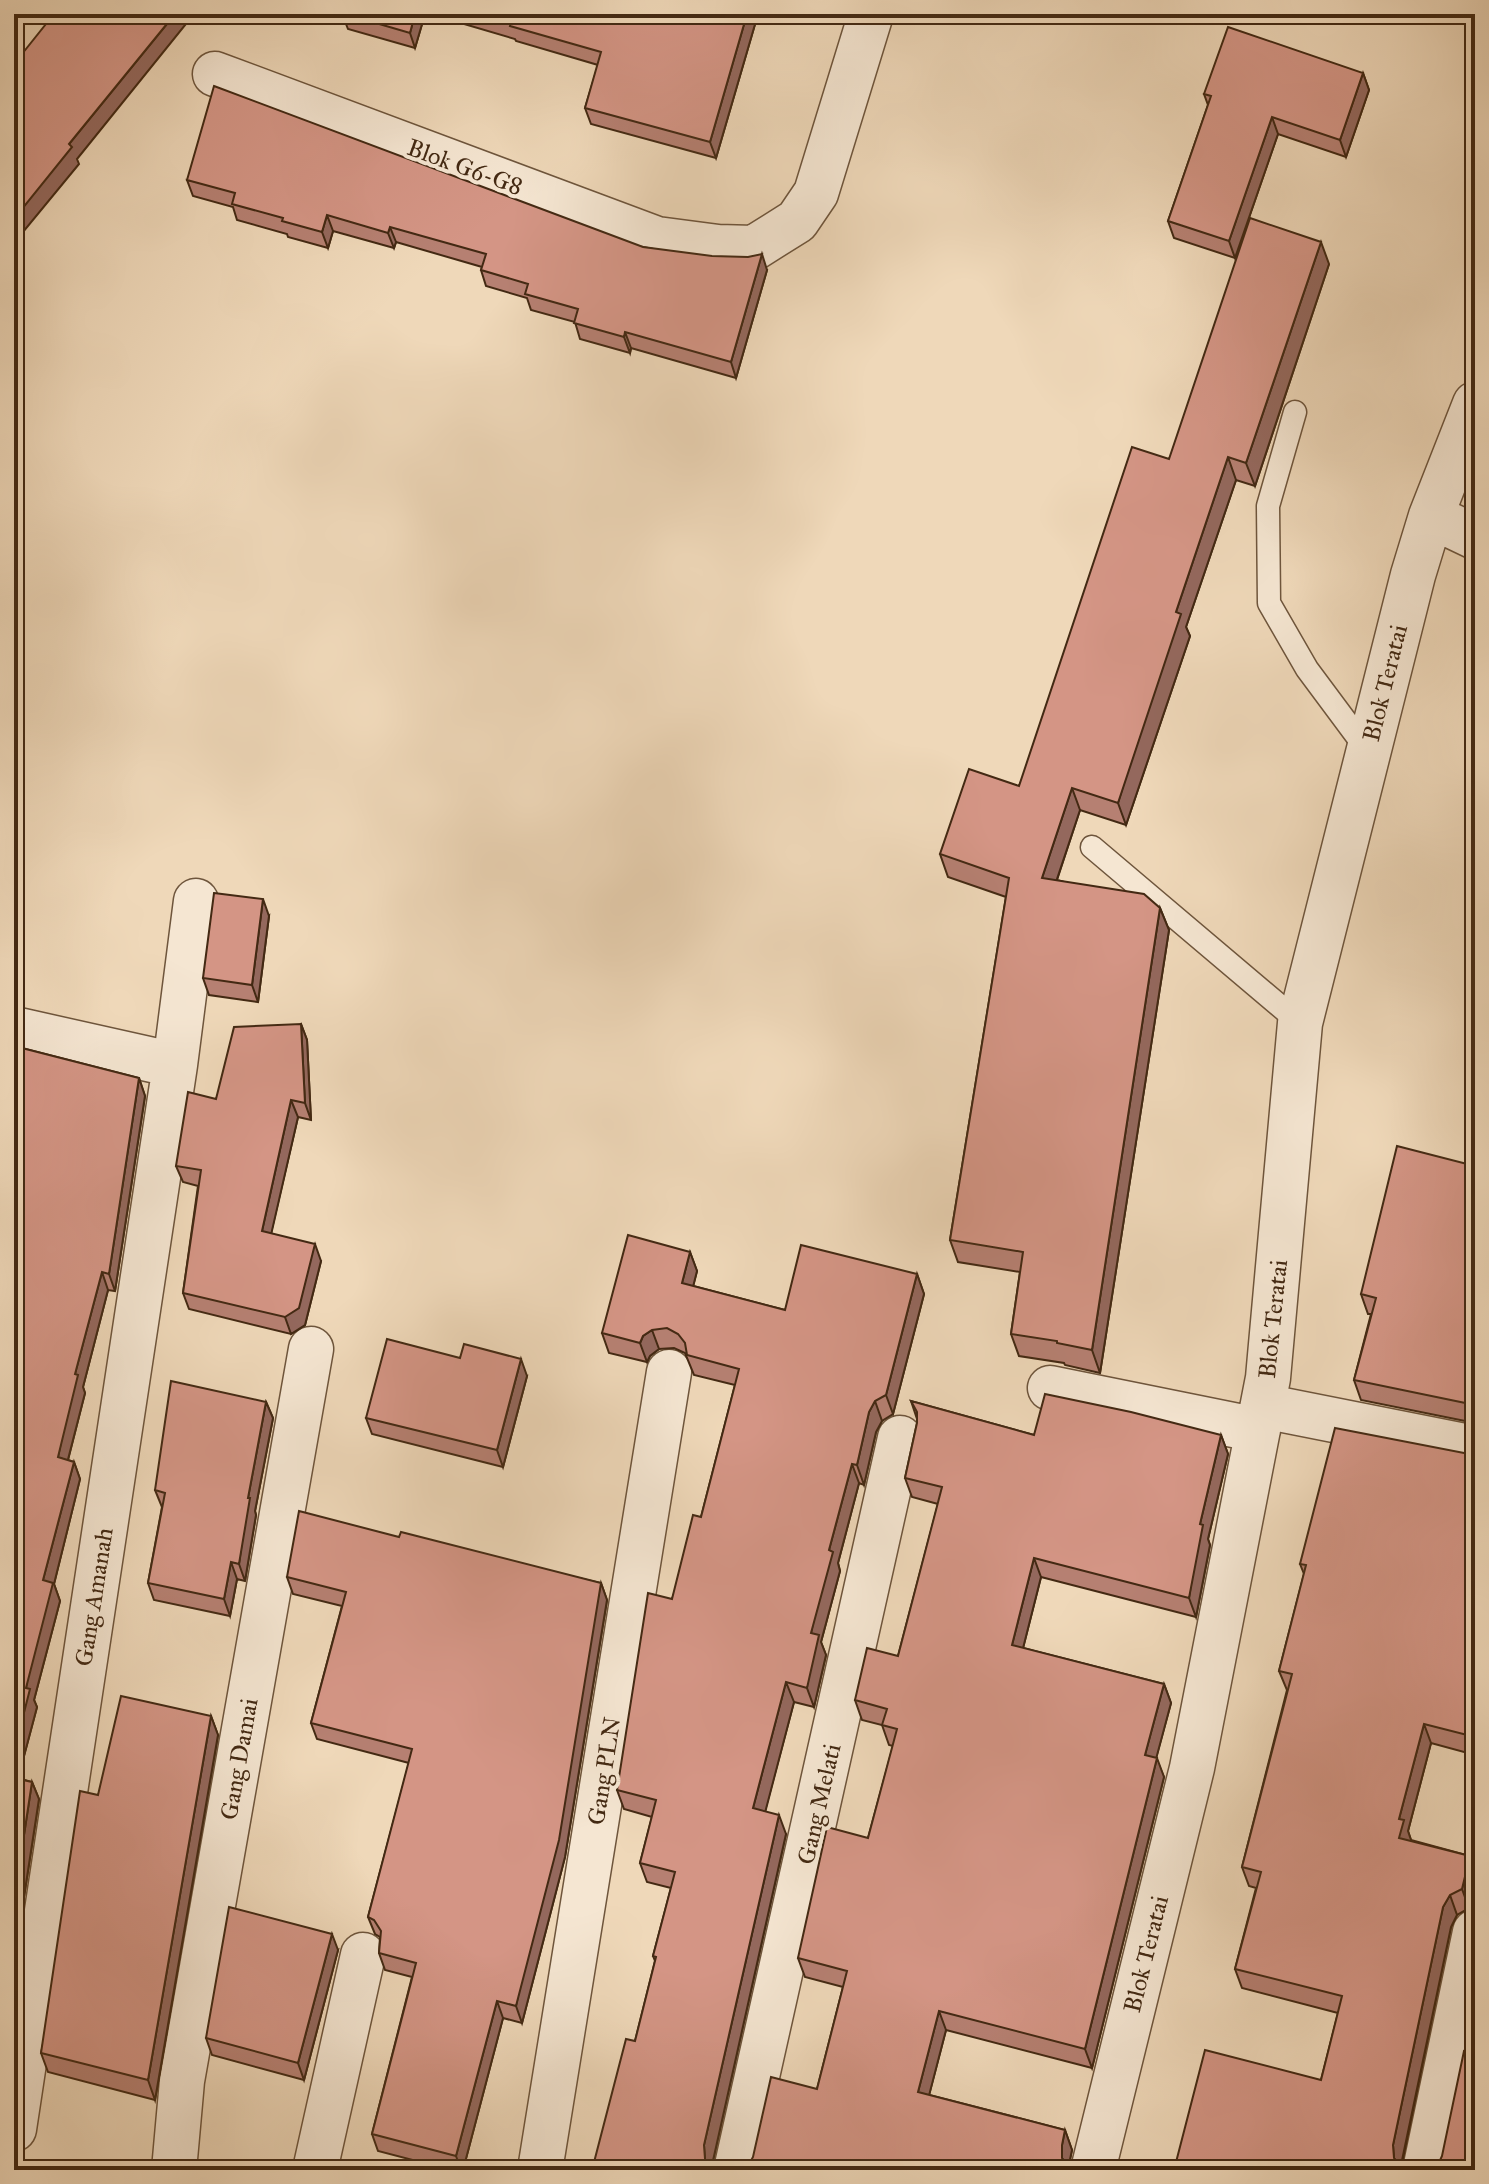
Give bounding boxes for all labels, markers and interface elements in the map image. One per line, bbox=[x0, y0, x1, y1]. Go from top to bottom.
street label: Blok G6-G8 bbox=[403, 132, 527, 202]
street label: Blok Teratai bbox=[1356, 621, 1414, 745]
street label: Blok Teratai bbox=[1252, 1258, 1294, 1380]
street label: Gang Amanah bbox=[68, 1526, 120, 1668]
street label: Gang Damai bbox=[214, 1695, 265, 1822]
street label: Gang PLN bbox=[581, 1715, 627, 1827]
street label: Gang Melati bbox=[791, 1740, 848, 1867]
street label: Blok Teratai bbox=[1117, 1892, 1175, 2016]

